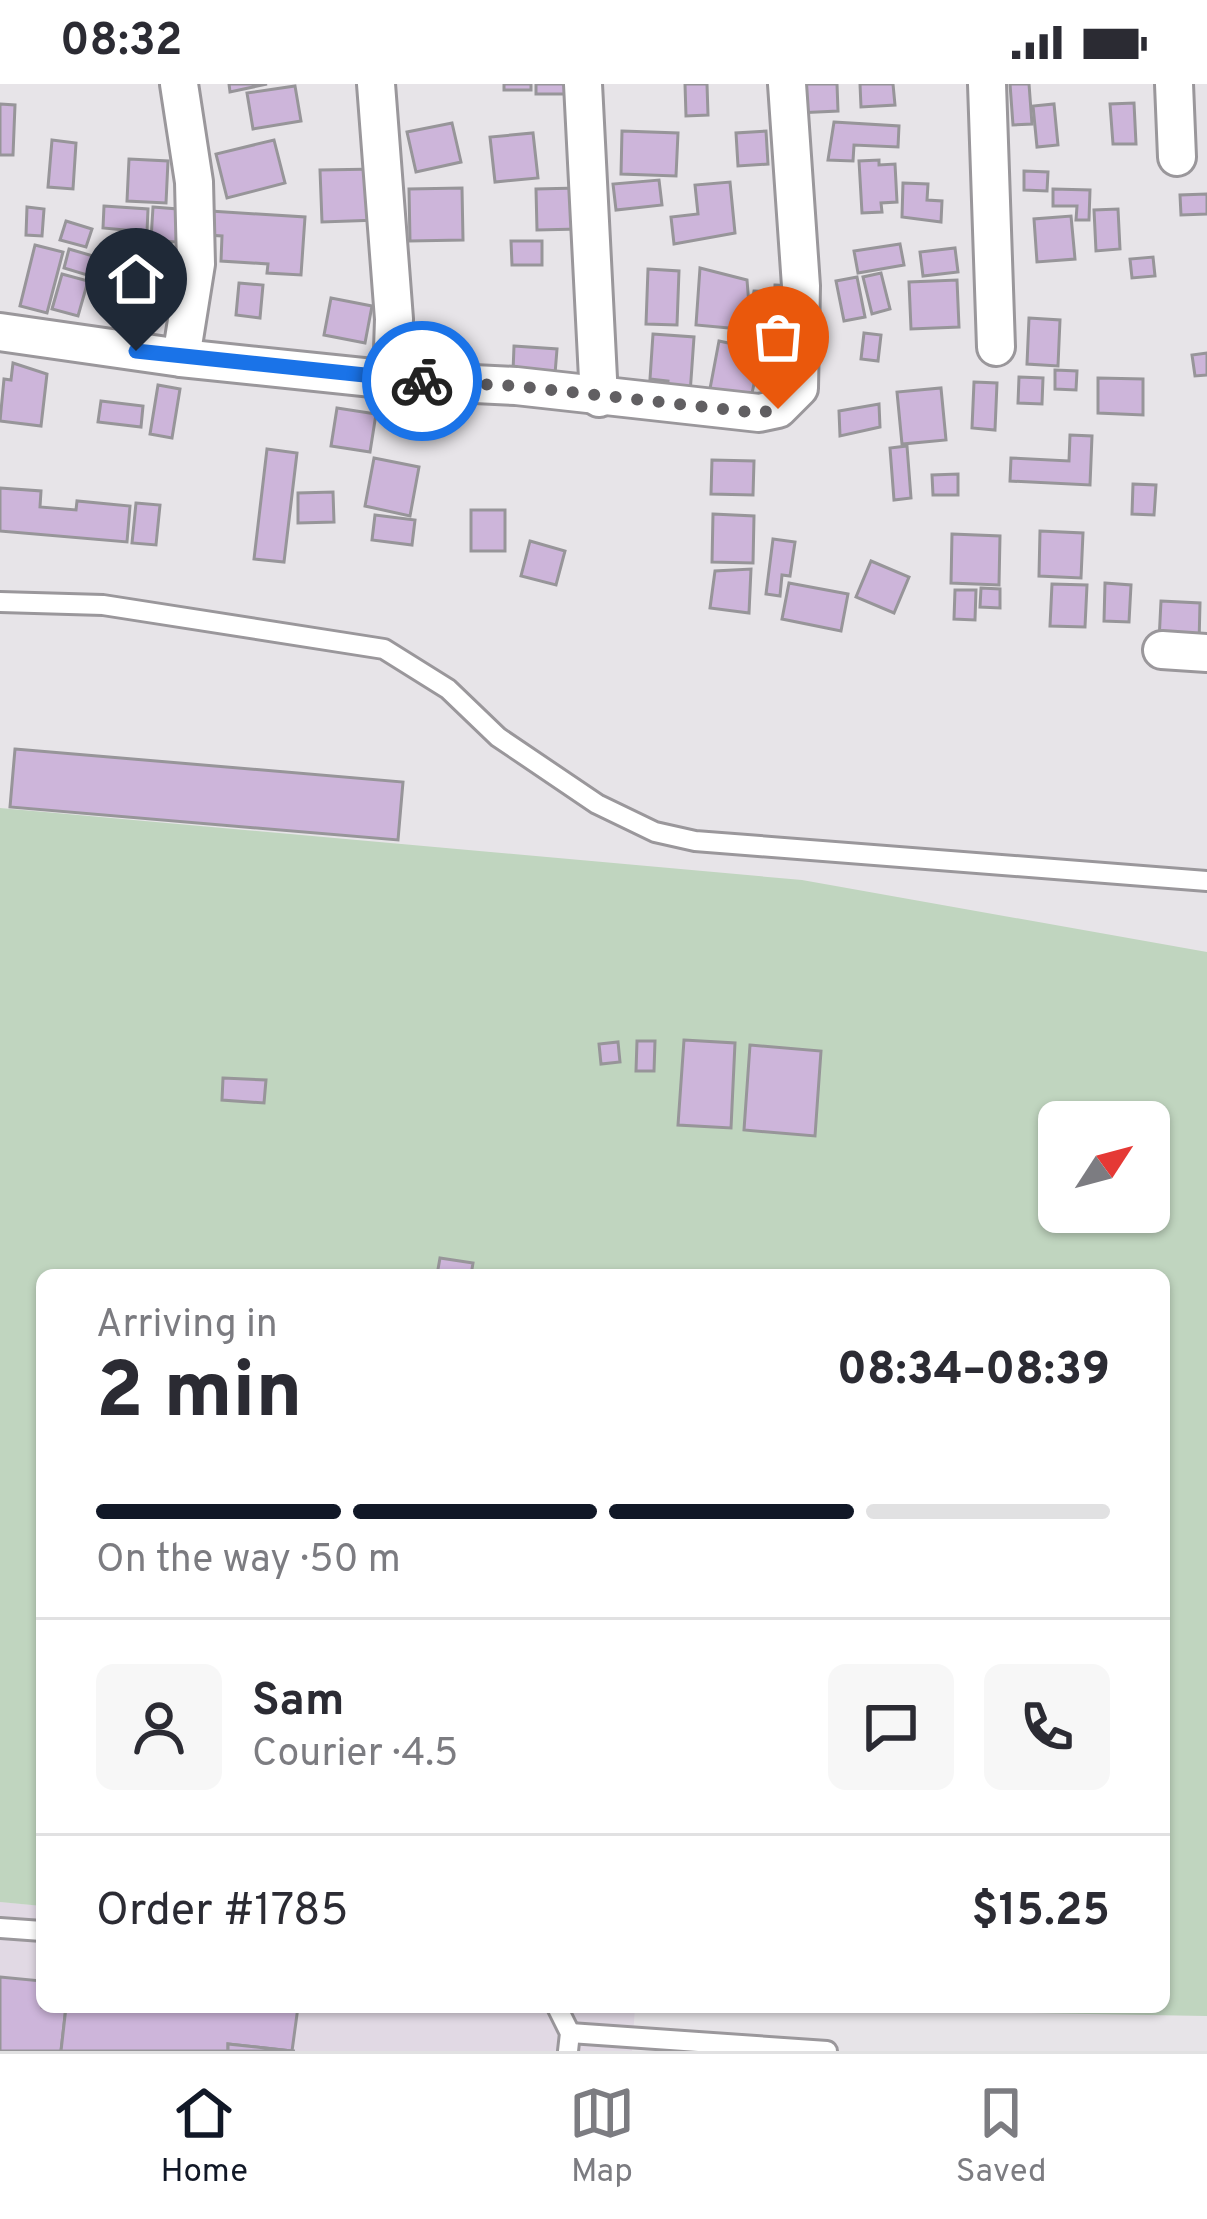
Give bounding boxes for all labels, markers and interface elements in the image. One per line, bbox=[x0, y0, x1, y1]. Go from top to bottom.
text: 08:32 bbox=[60, 14, 182, 71]
pin bbox=[85, 228, 187, 351]
icon: home bbox=[103, 246, 169, 312]
pin bbox=[727, 286, 829, 409]
icon: bag bbox=[745, 304, 811, 370]
courier bbox=[362, 321, 482, 441]
icon: bike bbox=[389, 348, 455, 414]
north arrow bbox=[1038, 1101, 1170, 1233]
map controls bbox=[1038, 1101, 1170, 1233]
text: Arriving in bbox=[96, 1302, 278, 1351]
text: 08:34–08:39 bbox=[837, 1343, 1110, 1400]
text: 2 min bbox=[96, 1346, 302, 1445]
text: On the way · 50 m bbox=[96, 1537, 401, 1586]
button: person bbox=[96, 1664, 222, 1790]
button: chat bbox=[828, 1664, 954, 1790]
button: phone bbox=[984, 1664, 1110, 1790]
text: Sam bbox=[252, 1674, 344, 1731]
text: Courier · 4.5 bbox=[252, 1731, 458, 1780]
text: Order #1785 bbox=[96, 1884, 348, 1941]
text: $15.25 bbox=[971, 1884, 1110, 1941]
tab: Home bbox=[160, 2080, 248, 2194]
tab: Map bbox=[569, 2080, 635, 2194]
tab: Saved bbox=[956, 2080, 1047, 2194]

